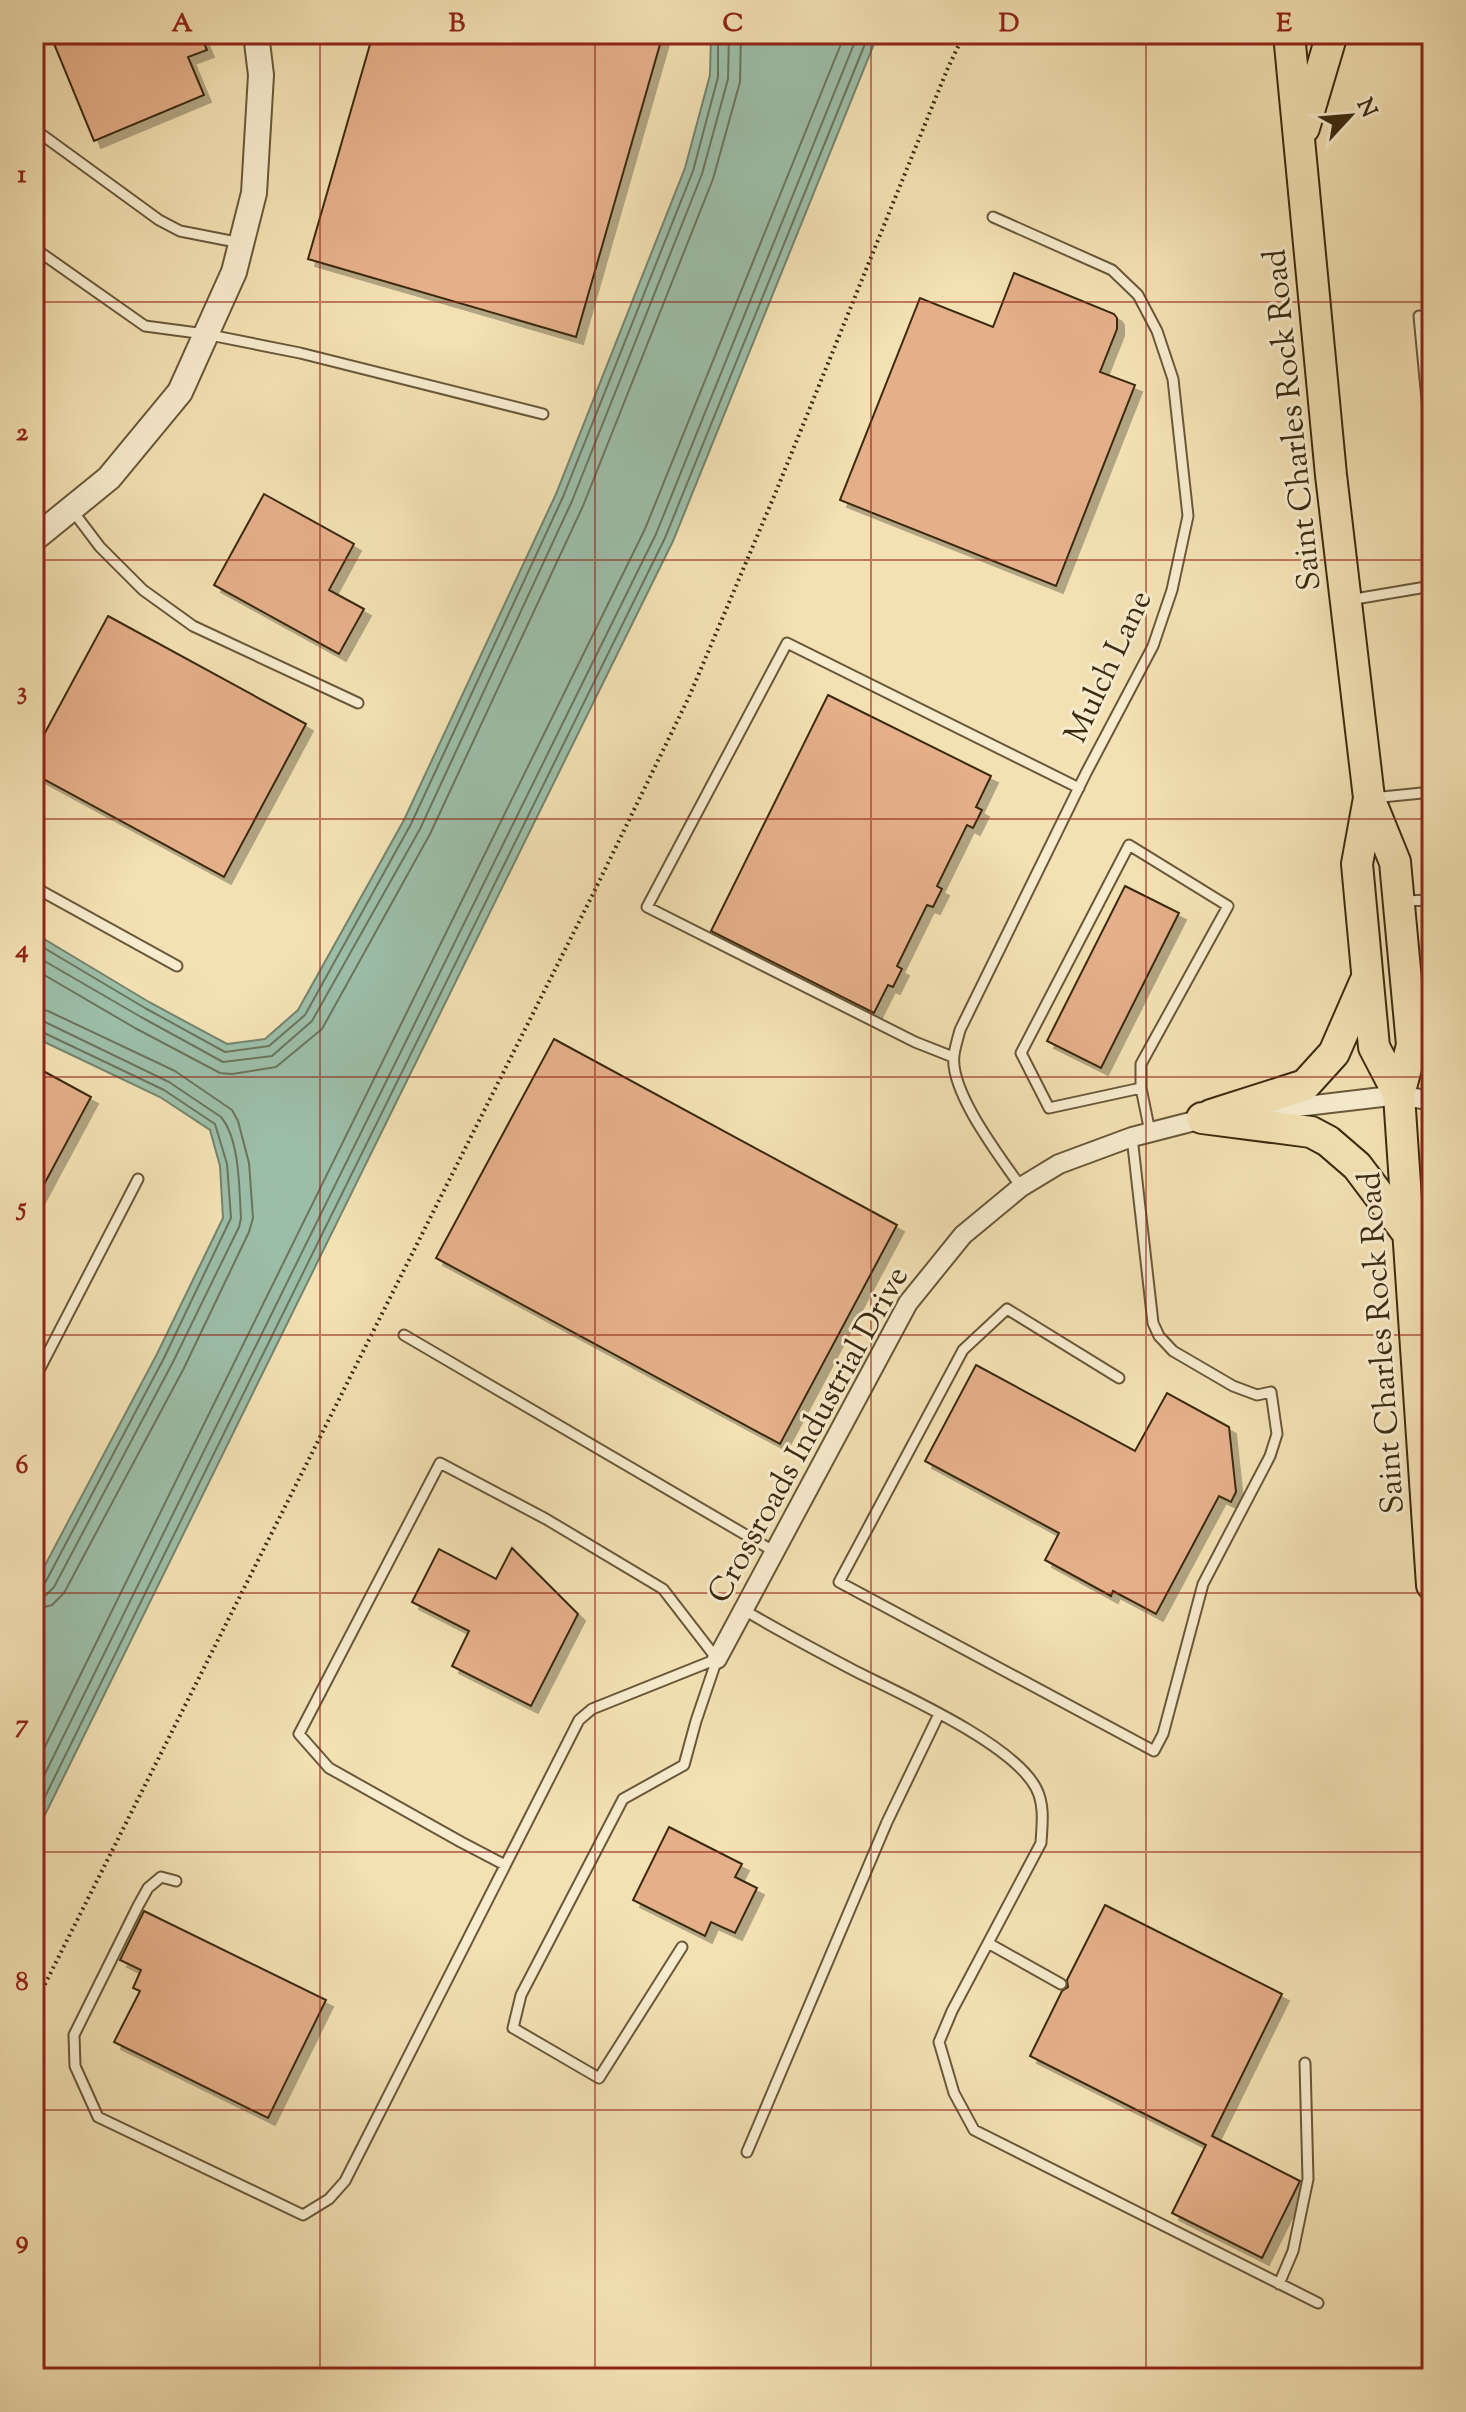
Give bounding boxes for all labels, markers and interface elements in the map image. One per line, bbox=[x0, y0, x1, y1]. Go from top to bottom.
text: A bbox=[171, 6, 193, 43]
text: B bbox=[449, 6, 466, 43]
text: C bbox=[723, 6, 743, 43]
text: D bbox=[999, 6, 1019, 43]
text: E bbox=[1276, 6, 1292, 43]
north arrow bbox=[1310, 76, 1390, 156]
text: N bbox=[1347, 94, 1384, 124]
text: 1 bbox=[18, 157, 27, 194]
street label: Saint Charles Rock Road bbox=[1253, 247, 1335, 593]
text: 2 bbox=[16, 415, 29, 452]
street label: Mulch Lane bbox=[1054, 583, 1165, 751]
text: 3 bbox=[17, 674, 27, 711]
text: 4 bbox=[14, 932, 29, 969]
street label: Saint Charles Rock Road bbox=[1348, 1170, 1418, 1515]
text: 5 bbox=[16, 1190, 27, 1227]
street label: Crossroads Industrial Drive bbox=[698, 1259, 922, 1612]
text: 6 bbox=[16, 1448, 29, 1485]
text: 7 bbox=[15, 1707, 29, 1744]
text: 8 bbox=[15, 1965, 29, 2002]
text: 9 bbox=[16, 2223, 29, 2260]

